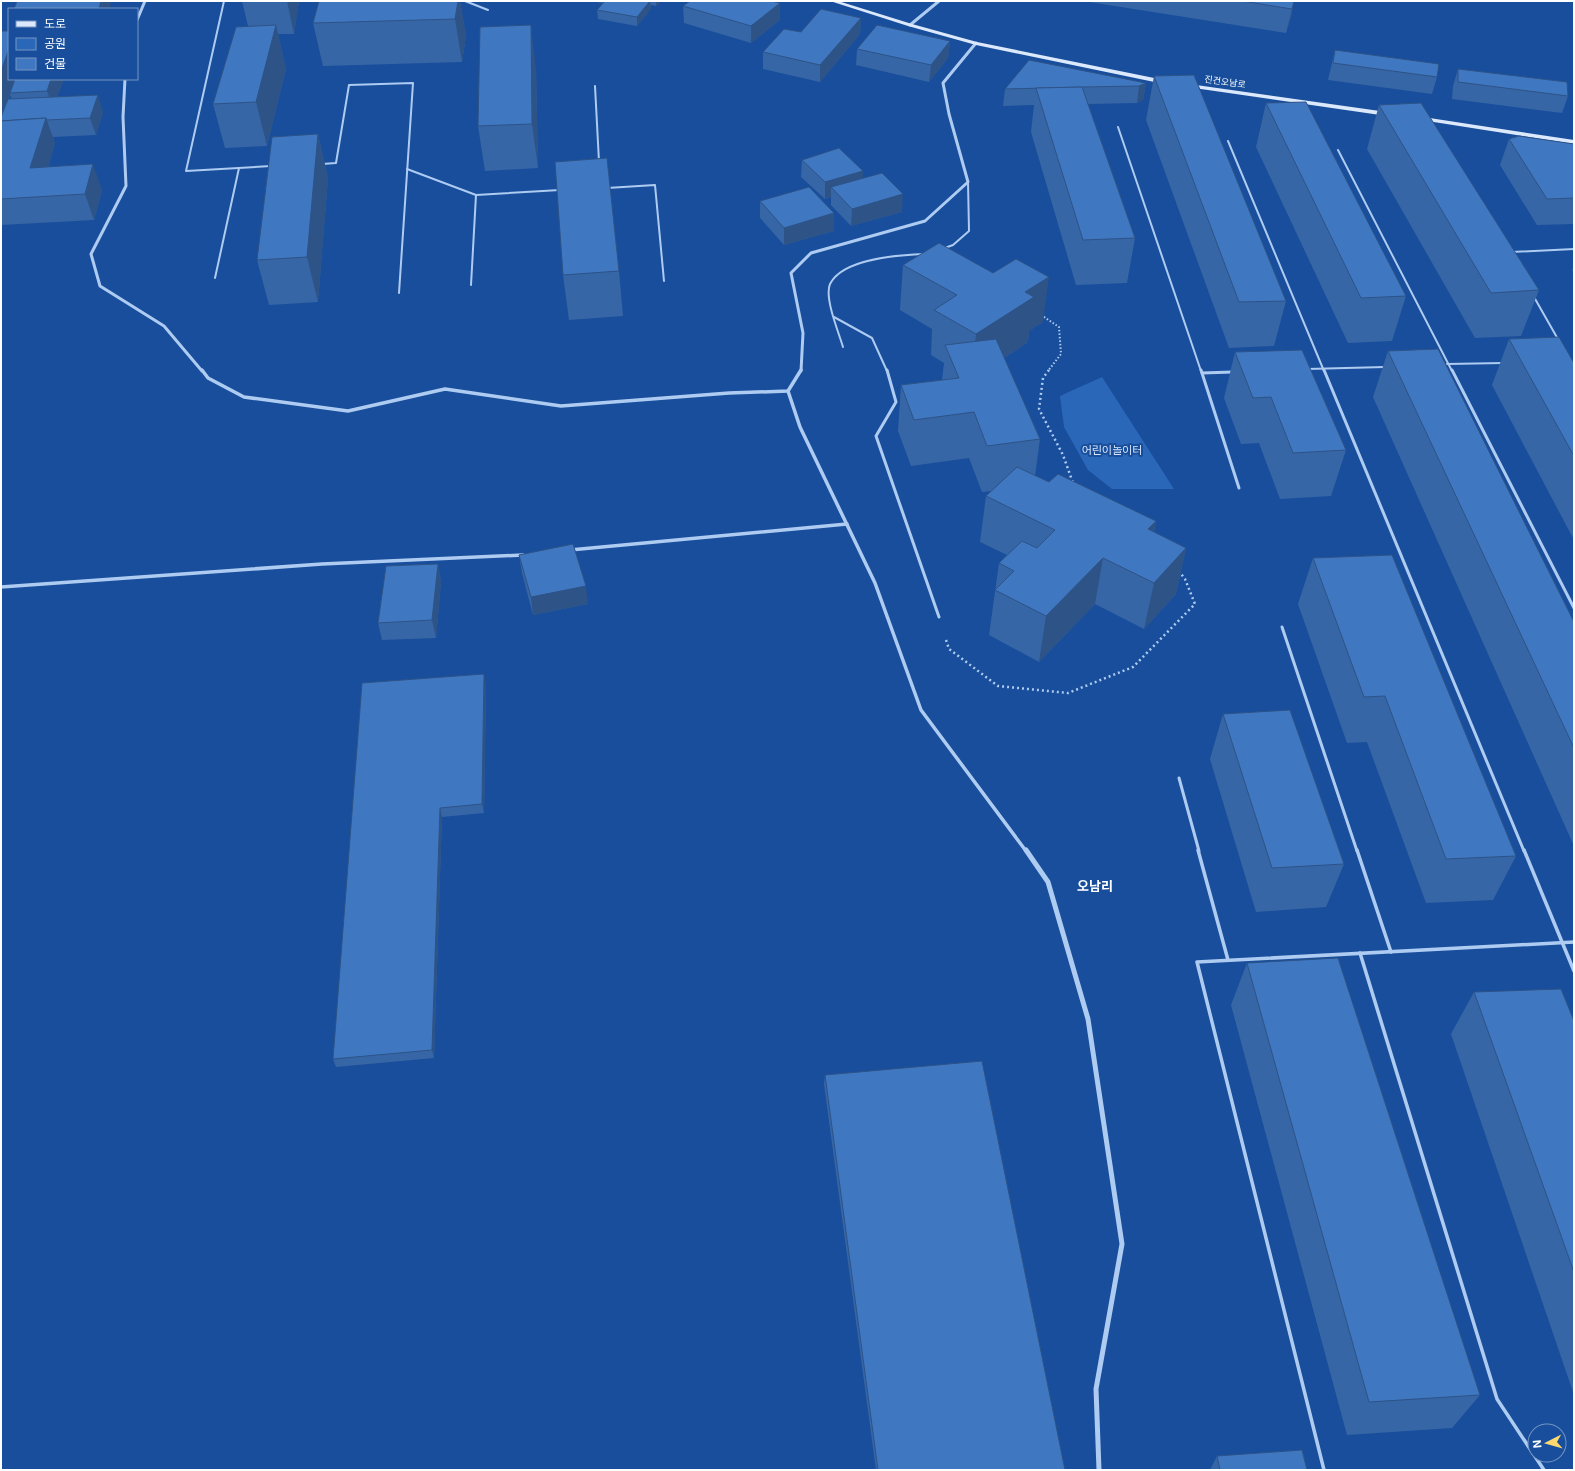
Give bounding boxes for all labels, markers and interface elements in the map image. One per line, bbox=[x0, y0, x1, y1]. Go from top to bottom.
legend bbox=[8, 8, 138, 80]
text: 도로 bbox=[44, 16, 66, 31]
text: 공원 bbox=[44, 36, 66, 51]
text: 건물 bbox=[44, 56, 66, 71]
street label: 진건오남로 bbox=[1204, 73, 1246, 90]
park label: 어린이놀이터 bbox=[1082, 443, 1142, 457]
district label: 오남리 bbox=[1077, 878, 1113, 894]
north arrow bbox=[1527, 1423, 1567, 1463]
text: N bbox=[1530, 1439, 1544, 1449]

